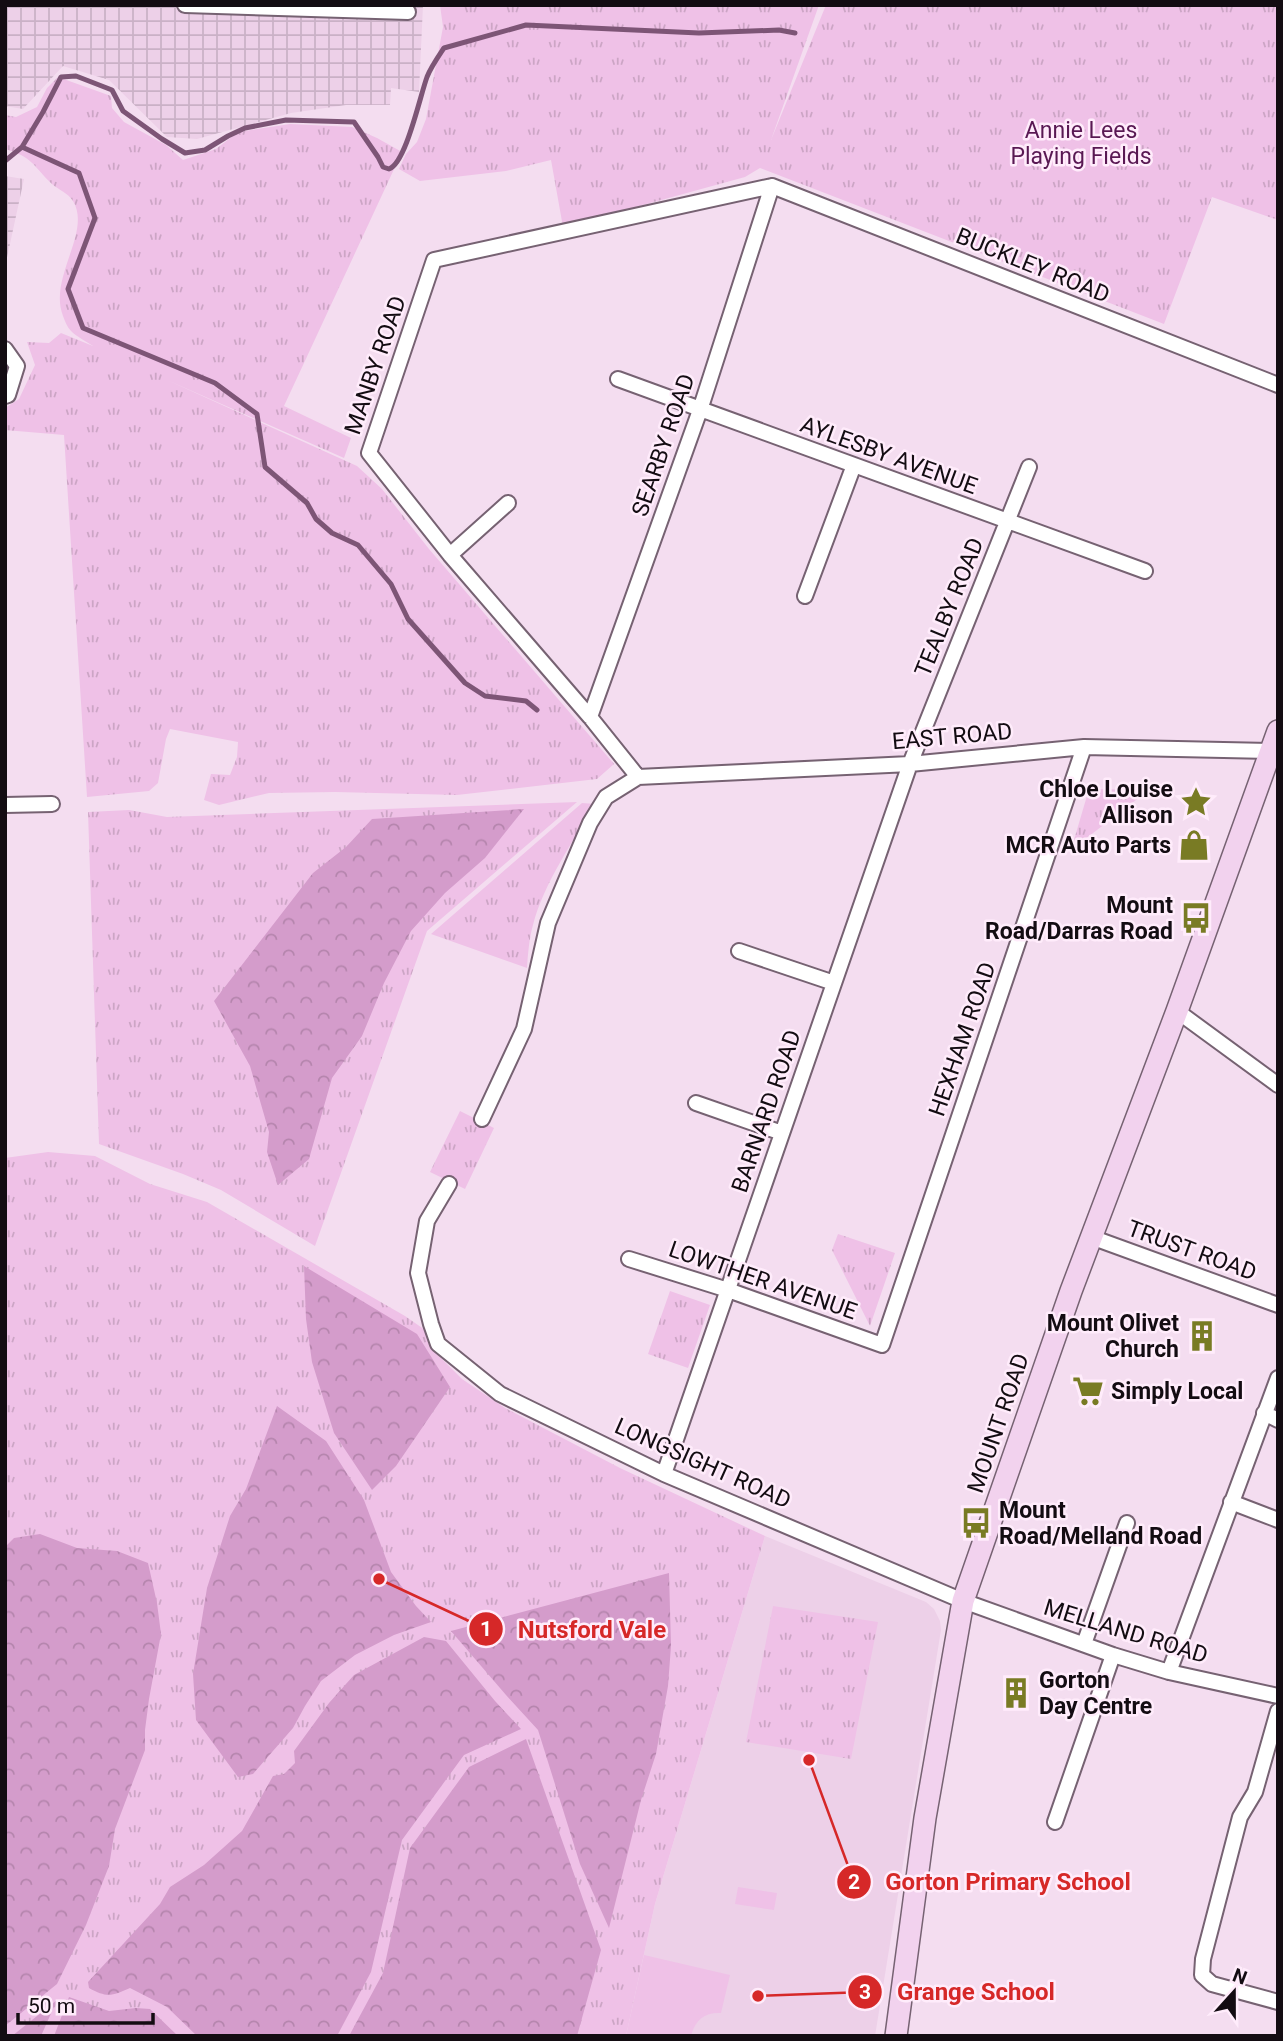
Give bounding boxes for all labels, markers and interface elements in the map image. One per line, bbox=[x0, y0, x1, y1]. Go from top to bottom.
park label: Annie Lees Playing Fields bbox=[1010, 117, 1152, 170]
street label: BUCKLEY ROAD bbox=[952, 222, 1114, 309]
street label: MANBY ROAD bbox=[339, 292, 412, 438]
street label: SEARBY ROAD bbox=[626, 370, 700, 520]
street label: AYLESBY AVENUE bbox=[797, 411, 981, 500]
street label: TEALBY ROAD bbox=[909, 534, 990, 681]
street label: EAST ROAD bbox=[891, 718, 1013, 755]
place label: Chloe Louise Allison bbox=[1039, 776, 1173, 829]
place icon: Chloe Louise Allison bbox=[1179, 785, 1213, 819]
shop icon: MCR Auto Parts bbox=[1177, 828, 1211, 862]
place label: MCR Auto Parts bbox=[1005, 832, 1171, 859]
place label: Mount Road/Darras Road bbox=[985, 892, 1173, 945]
bus stop icon: Mount Road/Darras Road bbox=[1179, 901, 1213, 935]
street label: HEXHAM ROAD bbox=[923, 959, 1001, 1120]
street label: BARNARD ROAD bbox=[726, 1026, 807, 1196]
street label: TRUST ROAD bbox=[1124, 1215, 1260, 1286]
street label: LOWTHER AVENUE bbox=[665, 1236, 860, 1325]
place label: Mount Olivet Church bbox=[1047, 1310, 1179, 1363]
building icon: Mount Olivet Church bbox=[1185, 1319, 1219, 1353]
street label: MOUNT ROAD bbox=[962, 1350, 1035, 1496]
supermarket icon: Simply Local bbox=[1071, 1374, 1105, 1408]
place label: Simply Local bbox=[1111, 1378, 1243, 1405]
street label: LONGSIGHT ROAD bbox=[610, 1412, 795, 1514]
place label: Mount Road/Melland Road bbox=[999, 1497, 1202, 1550]
bus stop icon: Mount Road/Melland Road bbox=[959, 1506, 993, 1540]
street label: MELLAND ROAD bbox=[1041, 1594, 1211, 1669]
callout: Nutsford Vale bbox=[469, 1607, 680, 1652]
text: Nutsford Vale bbox=[518, 1616, 666, 1644]
text: 1 bbox=[480, 1617, 492, 1641]
place label: Gorton Day Centre bbox=[1039, 1667, 1152, 1720]
building icon: Gorton Day Centre bbox=[999, 1676, 1033, 1710]
callout: Gorton Primary School bbox=[837, 1859, 1145, 1904]
text: Gorton Primary School bbox=[885, 1868, 1131, 1896]
text: 2 bbox=[848, 1870, 860, 1894]
north arrow bbox=[1199, 1957, 1269, 2027]
text: N bbox=[1230, 1963, 1250, 1990]
callout: Grange School bbox=[848, 1969, 1069, 2014]
text: Grange School bbox=[897, 1978, 1055, 2006]
text: 3 bbox=[859, 1980, 871, 2004]
scale bar bbox=[18, 1982, 152, 2026]
text: 50 m bbox=[28, 1994, 75, 2018]

